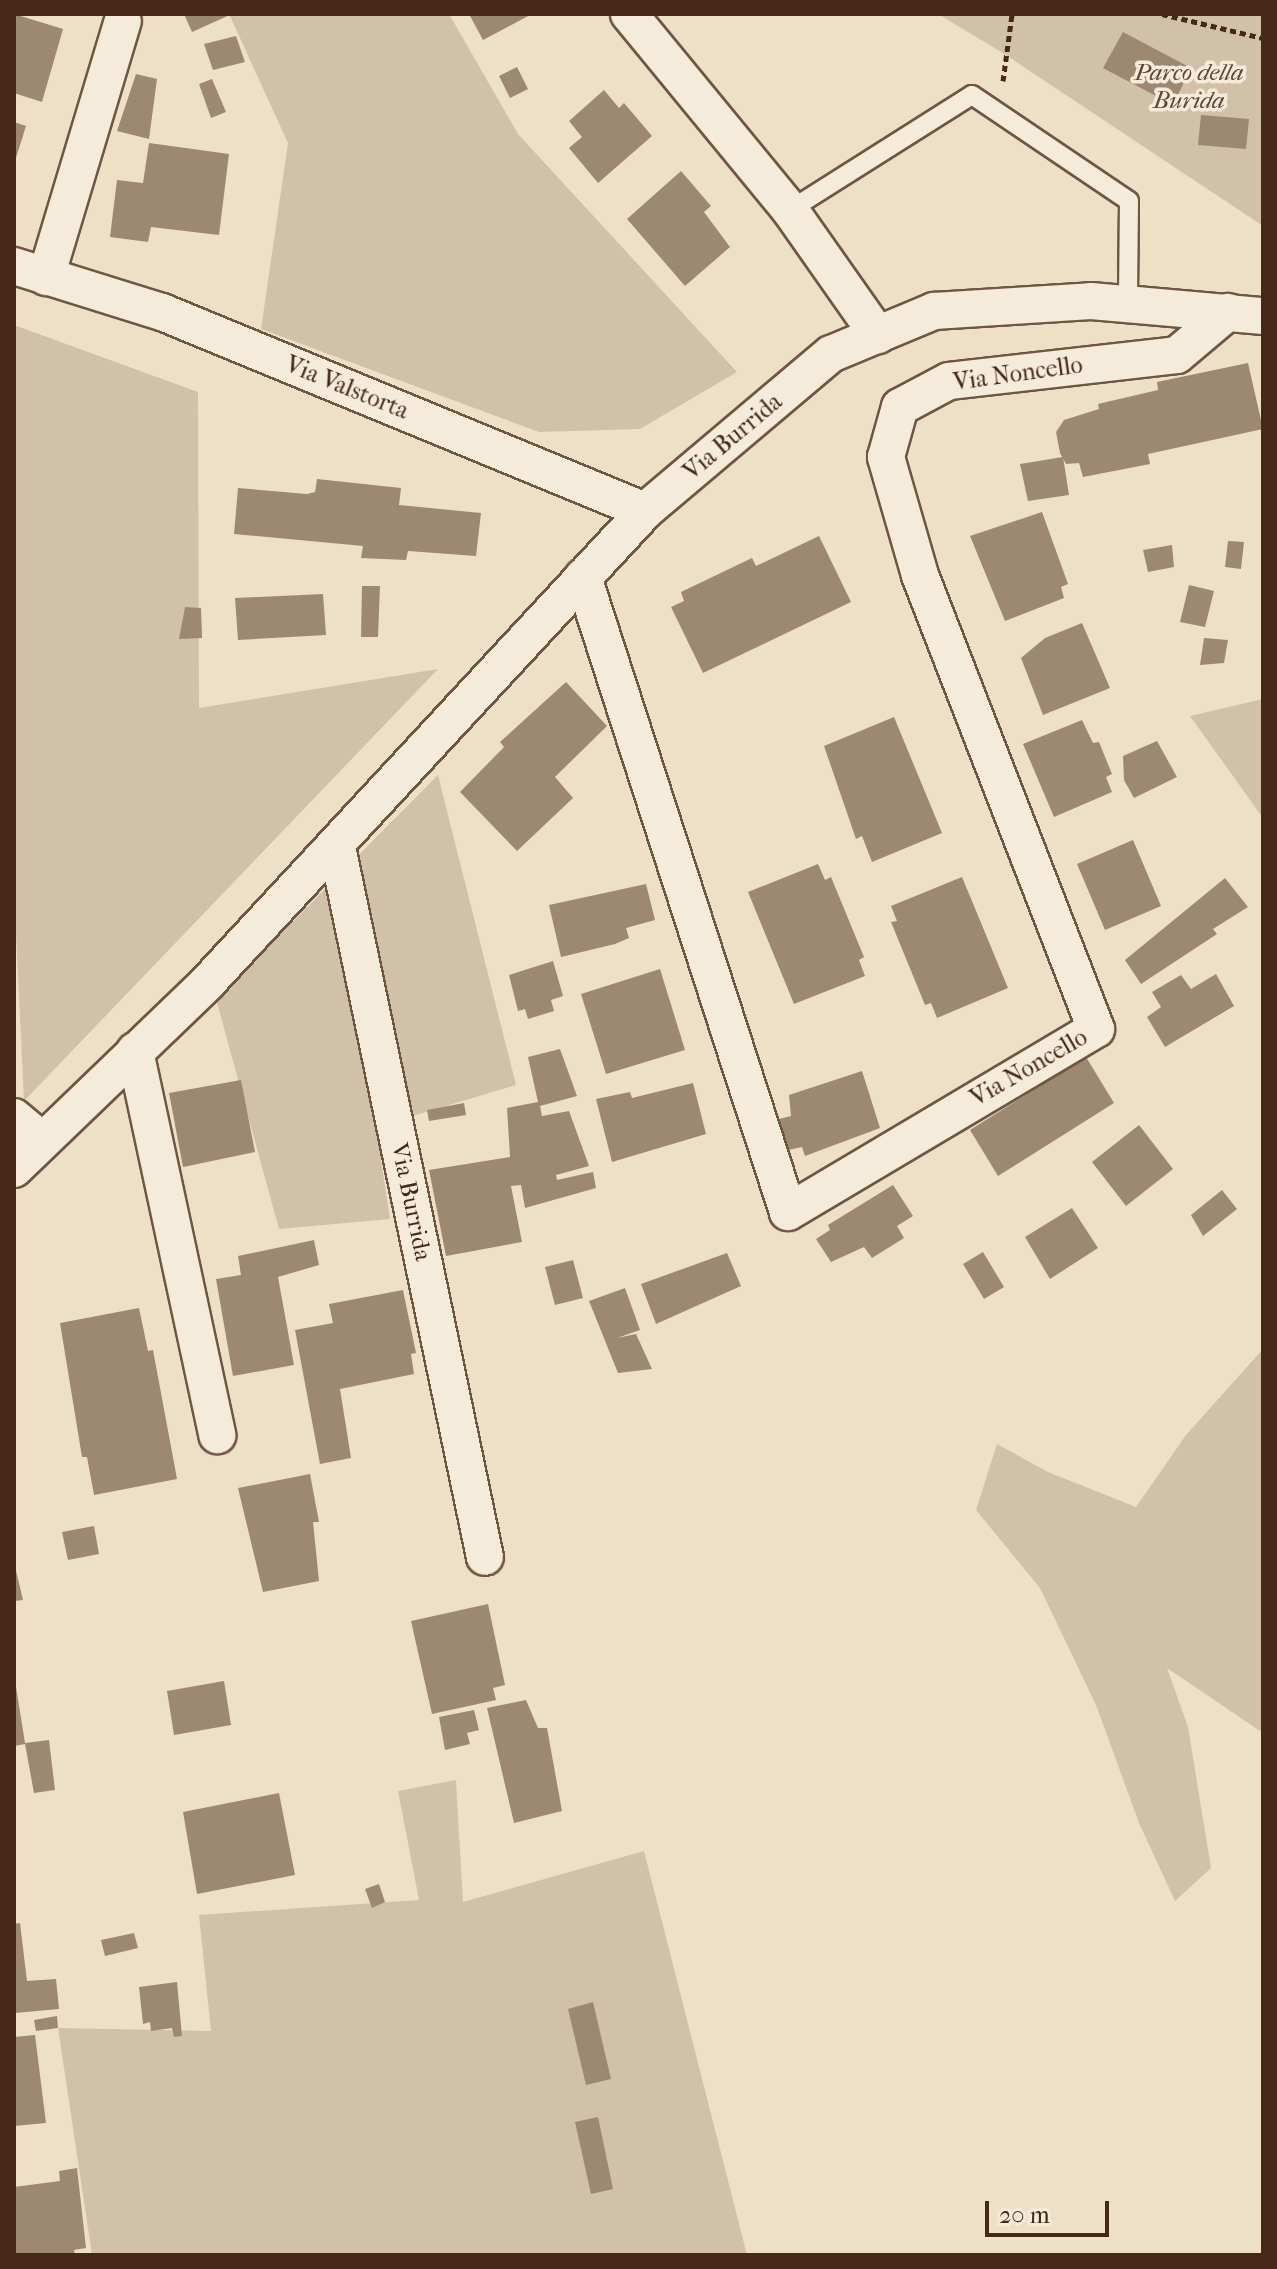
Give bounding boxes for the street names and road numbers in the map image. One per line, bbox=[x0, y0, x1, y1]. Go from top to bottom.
street label: Via Valstorta bbox=[281, 350, 413, 426]
street label: Via Noncello bbox=[952, 351, 1084, 397]
street label: Via Burrida bbox=[678, 388, 788, 486]
street label: Via Noncello bbox=[965, 1023, 1093, 1113]
street label: Via Burrida bbox=[384, 1141, 438, 1263]

